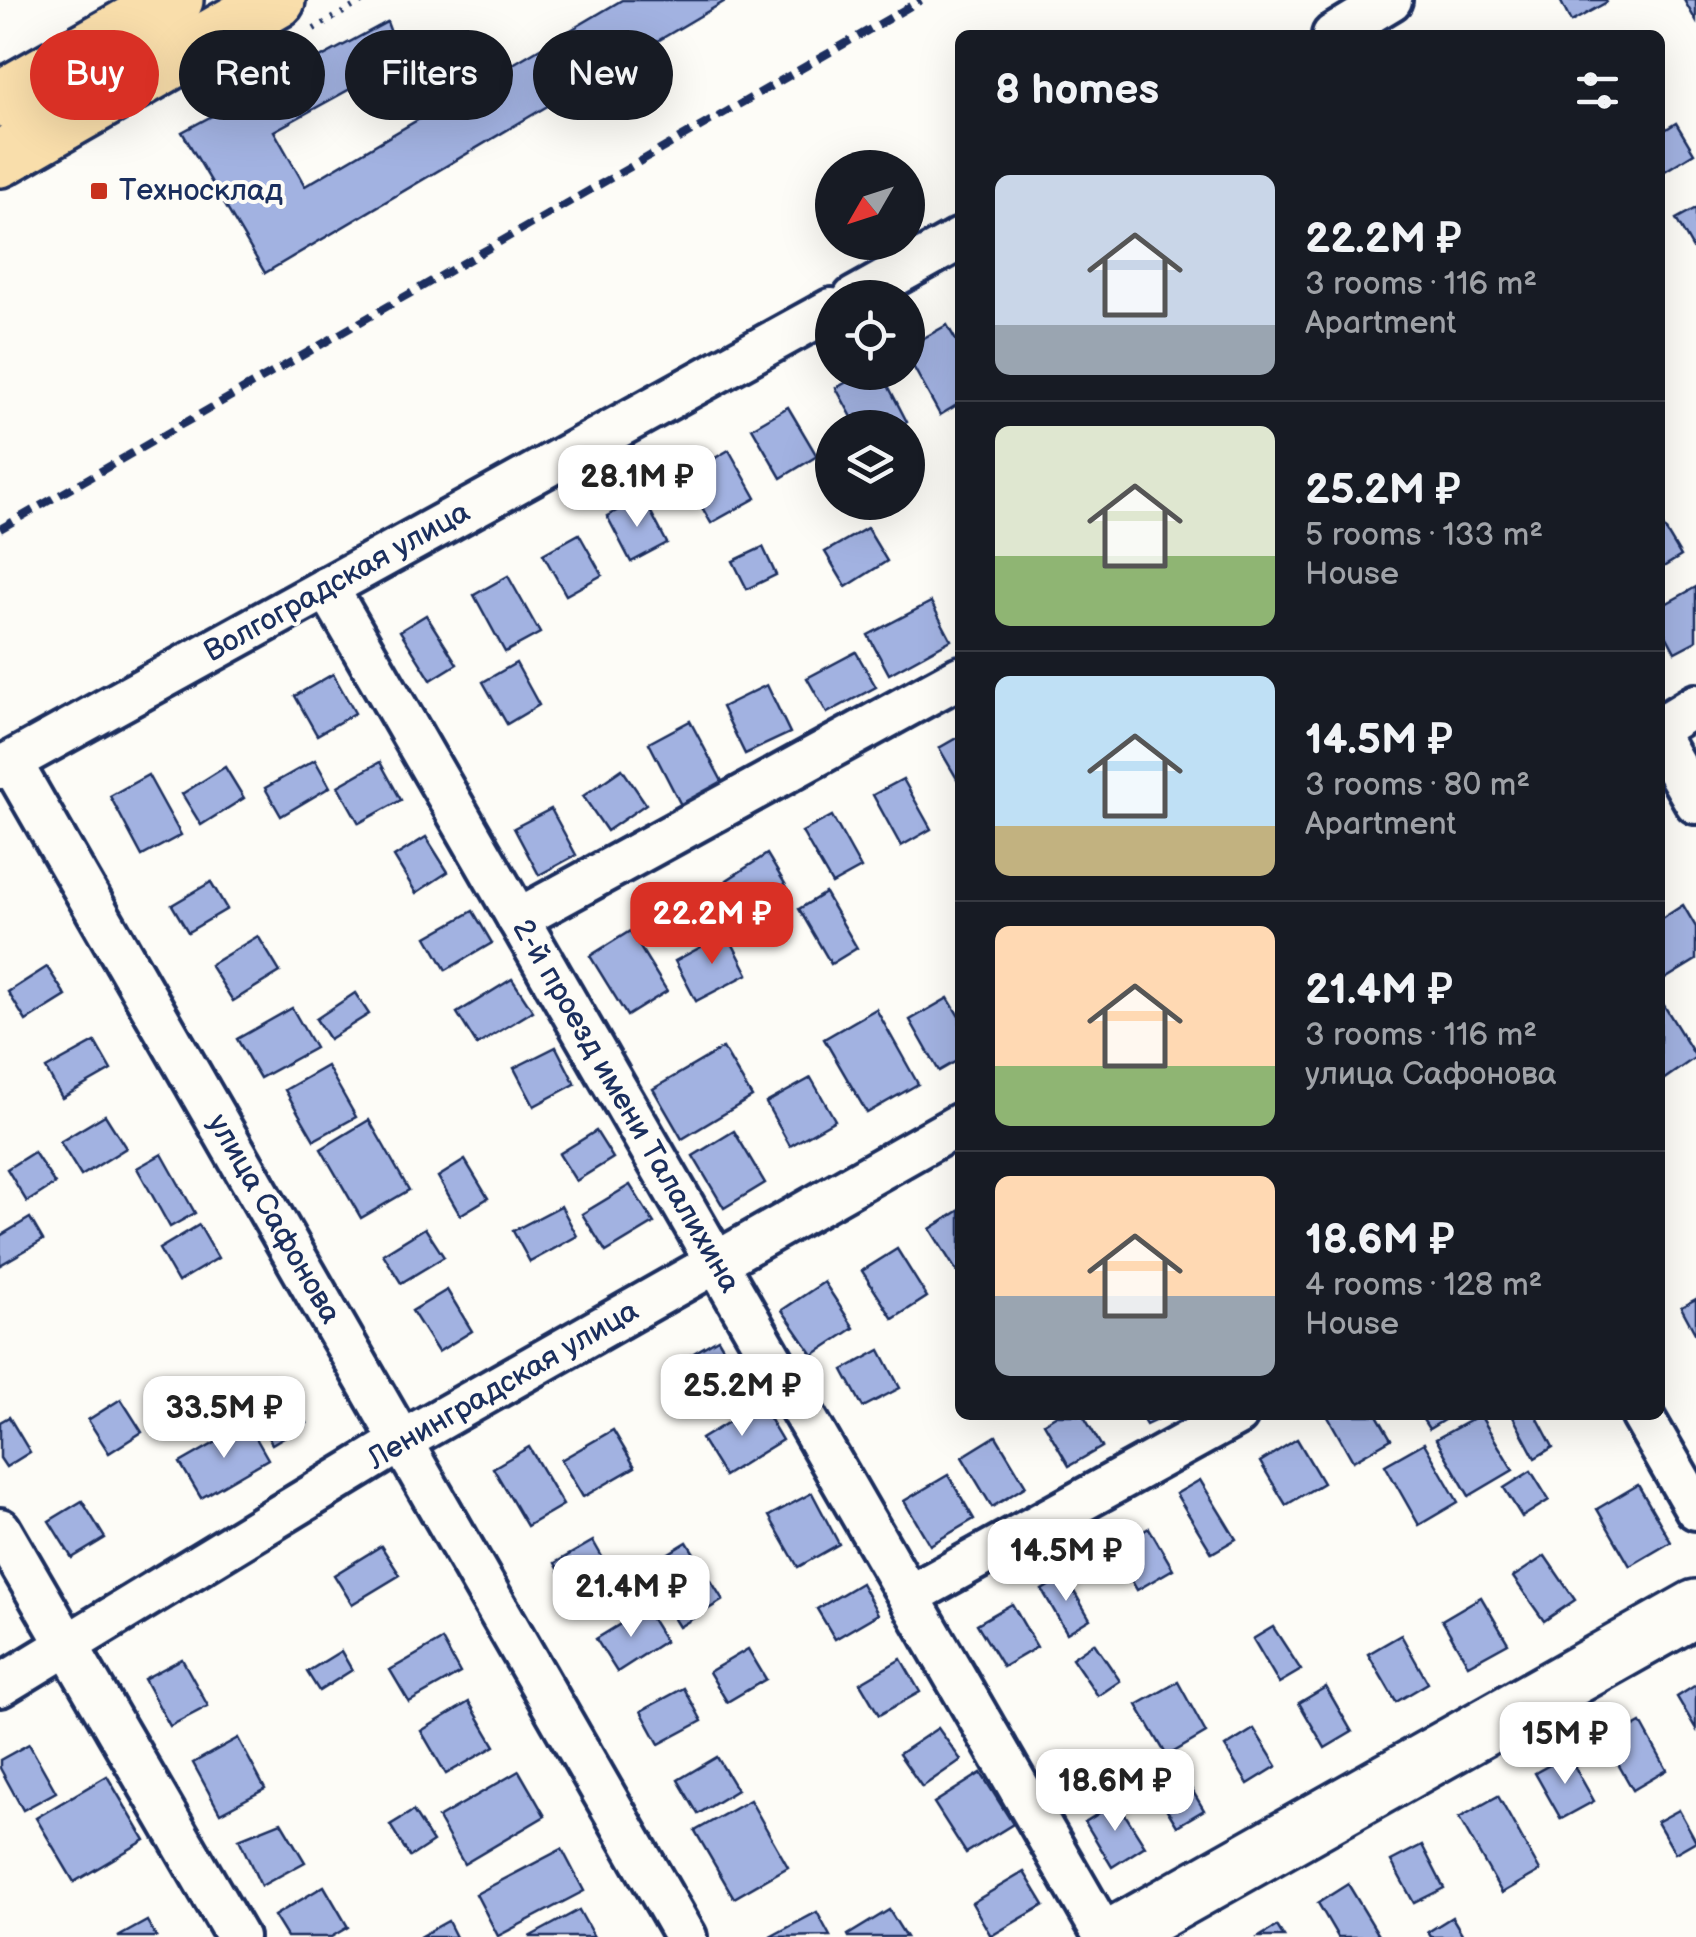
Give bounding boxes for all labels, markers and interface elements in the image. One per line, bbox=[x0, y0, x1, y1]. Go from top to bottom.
chip: Buy bbox=[30, 30, 159, 120]
chip: Rent bbox=[179, 30, 325, 120]
chip: Filters bbox=[345, 30, 513, 120]
chip: New bbox=[533, 30, 673, 120]
icon: filters bbox=[1570, 63, 1625, 118]
text: 8 homes bbox=[995, 65, 1159, 116]
north arrow bbox=[815, 150, 925, 260]
map controls bbox=[815, 150, 925, 520]
place label: Техносклад bbox=[119, 173, 283, 209]
marker: Техносклад bbox=[88, 180, 110, 202]
text: 22.2M ₽ bbox=[1305, 214, 1462, 265]
icon: home bbox=[1075, 215, 1195, 335]
text: 3 rooms · 116 m² bbox=[1305, 265, 1537, 304]
button: locate bbox=[815, 280, 925, 390]
text: Apartment bbox=[1305, 304, 1456, 343]
button: layers bbox=[815, 410, 925, 520]
pin: 28.1M ₽ bbox=[545, 445, 729, 530]
text: 28.1M ₽ bbox=[580, 458, 694, 497]
text: 25.2M ₽ bbox=[1305, 465, 1461, 516]
icon: home bbox=[1075, 466, 1195, 586]
street label: Волгоградская улица bbox=[198, 494, 476, 670]
text: 5 rooms · 133 m² bbox=[1305, 516, 1543, 555]
text: House bbox=[1305, 555, 1399, 594]
text: 14.5M ₽ bbox=[1305, 715, 1453, 766]
icon: home bbox=[1075, 716, 1195, 836]
text: 3 rooms · 80 m² bbox=[1305, 766, 1530, 805]
text: Apartment bbox=[1305, 805, 1456, 844]
pin: 22.2M ₽ bbox=[620, 882, 804, 967]
text: 22.2M ₽ bbox=[652, 895, 772, 934]
street label: 2-й проезд имени Талалихина bbox=[504, 913, 748, 1299]
text: 21.4M ₽ bbox=[1305, 965, 1453, 1016]
icon: home bbox=[1075, 966, 1195, 1086]
text: 3 rooms · 116 m² bbox=[1305, 1016, 1537, 1055]
text: улица Сафонова bbox=[1305, 1055, 1557, 1094]
street label: улица Сафонова bbox=[199, 1108, 349, 1330]
text: 18.6M ₽ bbox=[1305, 1215, 1455, 1266]
icon: home bbox=[1075, 1216, 1195, 1336]
text: 4 rooms · 128 m² bbox=[1305, 1266, 1542, 1305]
street label: Ленинградская улица bbox=[360, 1293, 645, 1478]
text: House bbox=[1305, 1305, 1399, 1344]
pin: 25.2M ₽ bbox=[650, 1354, 834, 1439]
text: 25.2M ₽ bbox=[683, 1367, 801, 1406]
pin: 33.5M ₽ bbox=[132, 1376, 316, 1461]
text: 33.5M ₽ bbox=[165, 1389, 283, 1428]
pin: 14.5M ₽ bbox=[974, 1519, 1158, 1604]
text: 14.5M ₽ bbox=[1010, 1532, 1122, 1571]
pin: 21.4M ₽ bbox=[539, 1555, 723, 1640]
text: 21.4M ₽ bbox=[575, 1568, 687, 1607]
pin: 15M ₽ bbox=[1495, 1702, 1635, 1787]
text: 15M ₽ bbox=[1522, 1715, 1608, 1754]
pin: 18.6M ₽ bbox=[1023, 1749, 1207, 1834]
text: 18.6M ₽ bbox=[1058, 1762, 1172, 1801]

